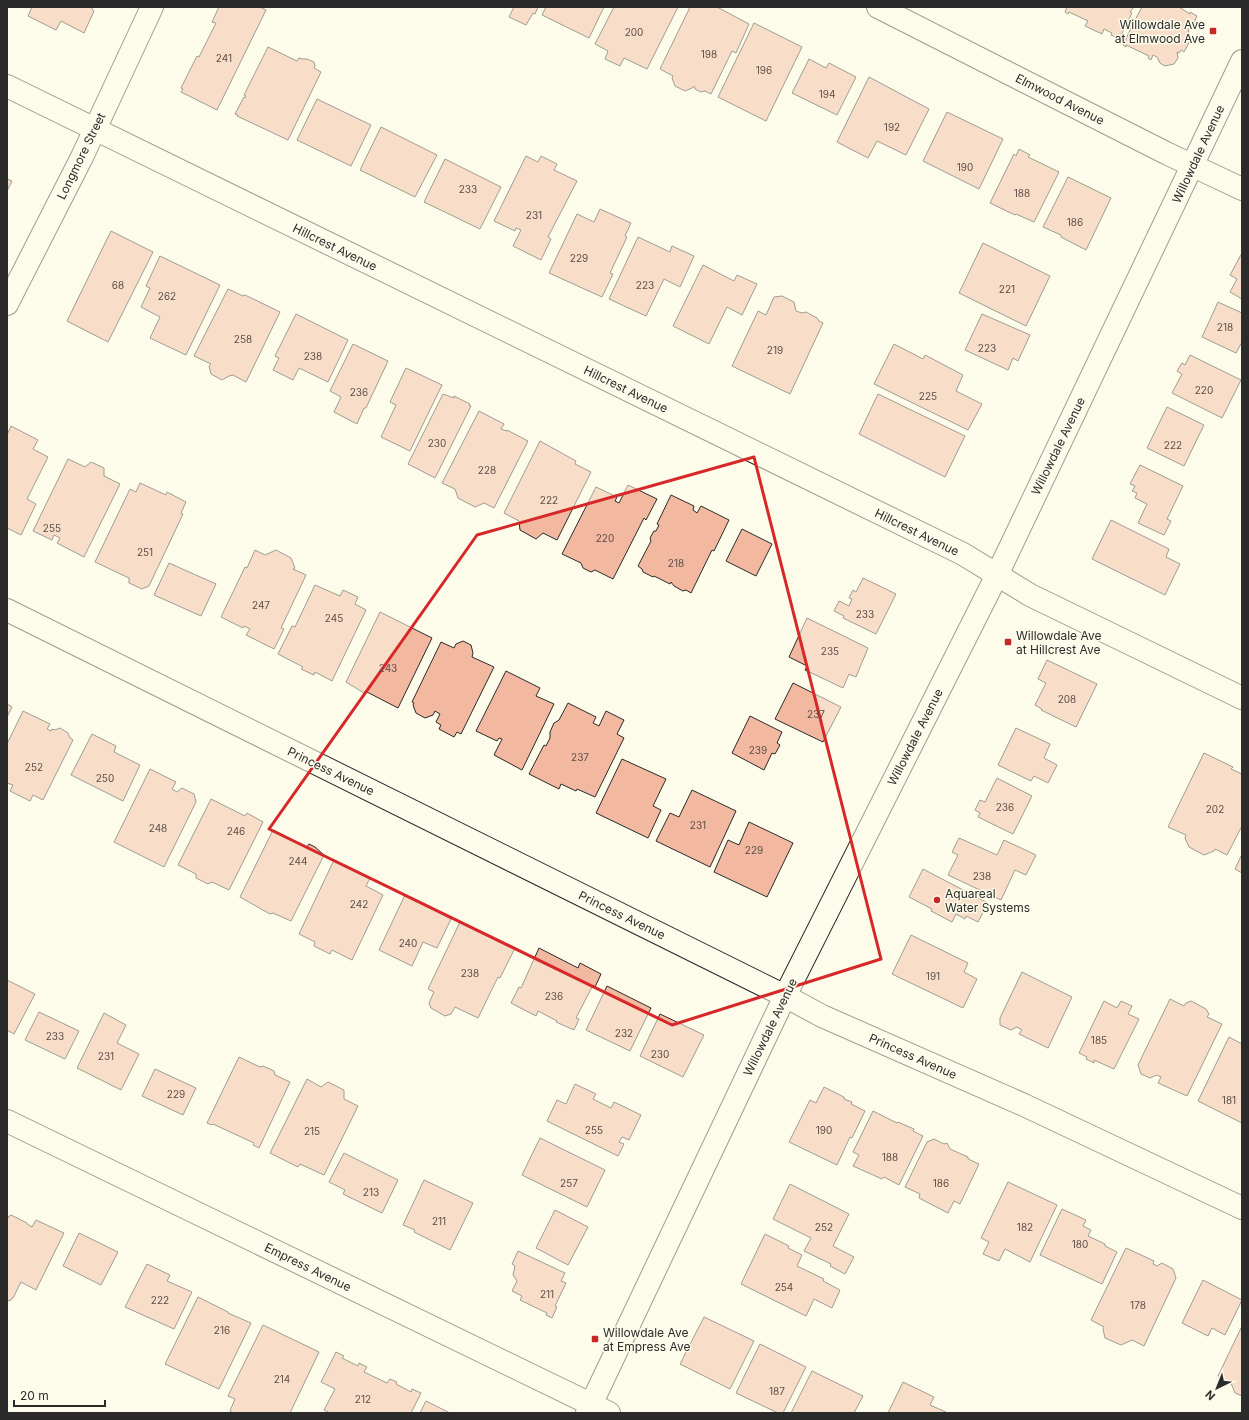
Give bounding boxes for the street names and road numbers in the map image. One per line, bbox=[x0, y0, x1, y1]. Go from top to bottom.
street label: Elmwood Avenue bbox=[1013, 70, 1107, 128]
street label: Willowdale Avenue bbox=[1169, 103, 1227, 205]
street label: Longmore Street bbox=[54, 110, 109, 202]
street label: Hillcrest Avenue bbox=[291, 220, 379, 274]
street label: Hillcrest Avenue bbox=[582, 362, 670, 416]
street label: Willowdale Avenue bbox=[1028, 395, 1088, 497]
street label: Hillcrest Avenue bbox=[873, 505, 961, 559]
street label: Willowdale Avenue bbox=[884, 686, 946, 788]
street label: Princess Avenue bbox=[285, 744, 377, 798]
street label: Princess Avenue bbox=[576, 888, 668, 942]
street label: Willowdale Avenue bbox=[740, 976, 800, 1078]
street label: Princess Avenue bbox=[867, 1030, 959, 1082]
street label: Empress Avenue bbox=[262, 1240, 354, 1294]

